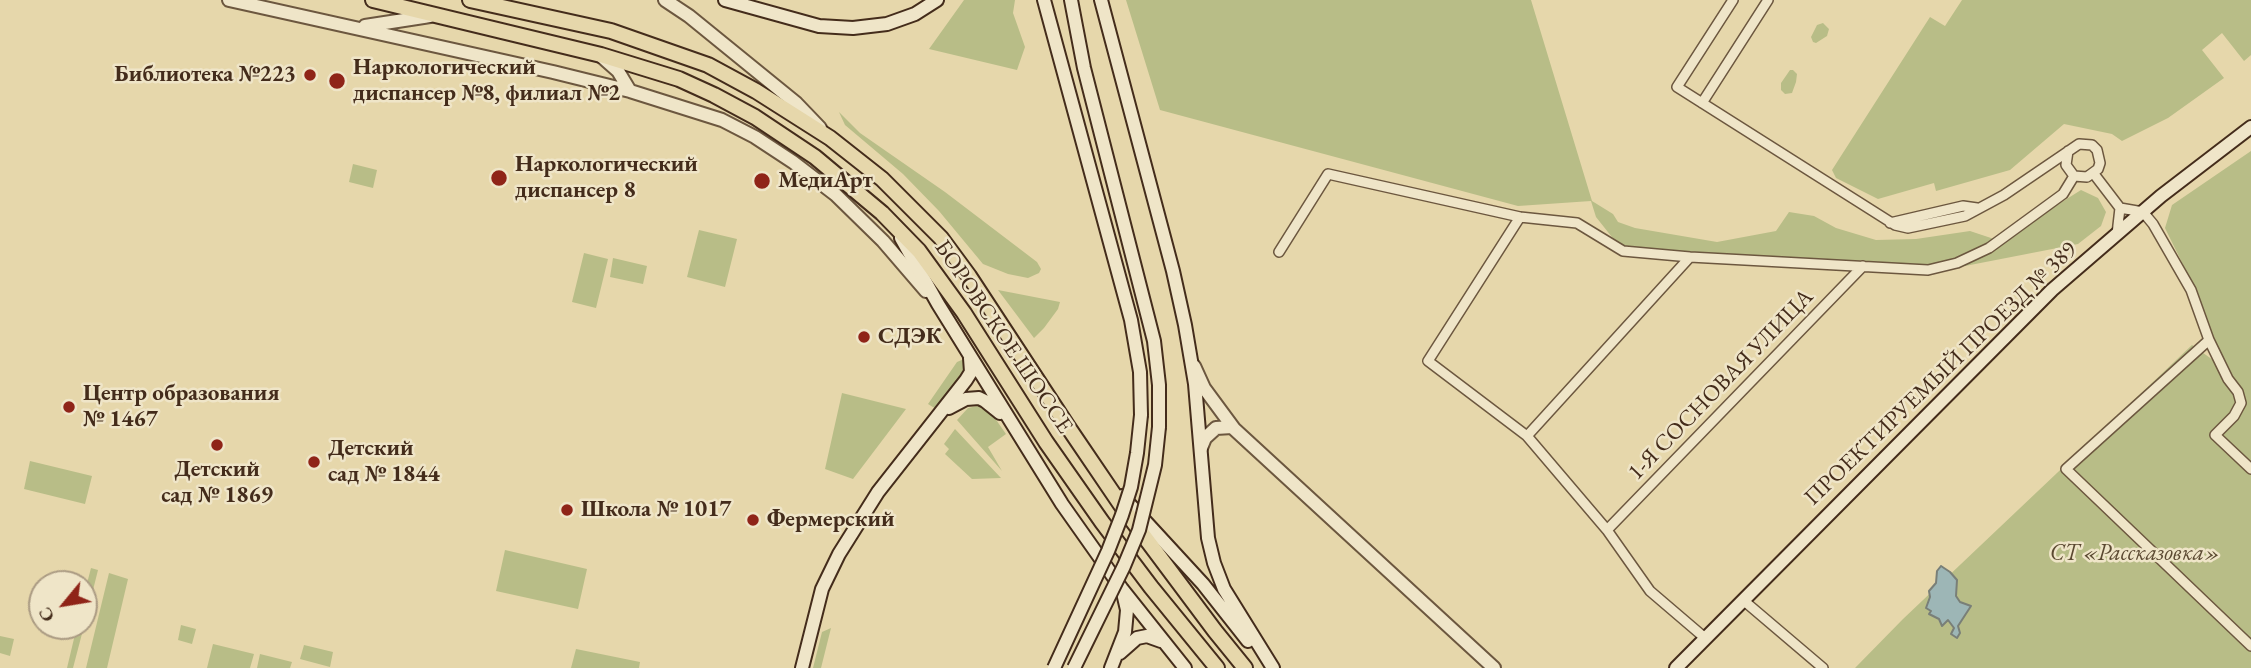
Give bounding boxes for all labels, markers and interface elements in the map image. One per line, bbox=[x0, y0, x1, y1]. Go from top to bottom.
place label: Наркологический диспансер №8, филиал №2 bbox=[353, 54, 620, 108]
place label: Библиотека №223 bbox=[114, 61, 296, 89]
marker: Библиотека №223 bbox=[302, 67, 318, 83]
marker: Наркологический диспансер №8, филиал №2 bbox=[327, 71, 347, 91]
place label: Наркологический диспансер 8 bbox=[515, 151, 698, 205]
place label: МедиАрт bbox=[778, 167, 873, 195]
marker: Наркологический диспансер 8 bbox=[489, 168, 509, 188]
marker: МедиАрт bbox=[752, 171, 772, 191]
street label: БОРОВСКОЕ ШОССЕ bbox=[928, 235, 1078, 439]
street label: ПРОЕКТИРУЕМЫЙ ПРОЕЗД № 389 bbox=[1799, 236, 2083, 512]
street label: 1-Я СОСНОВАЯ УЛИЦА bbox=[1623, 284, 1819, 486]
place label: СДЭК bbox=[878, 323, 942, 351]
marker: СДЭК bbox=[856, 329, 872, 345]
place label: Центр образования № 1467 bbox=[83, 380, 280, 434]
marker: Центр образования № 1467 bbox=[61, 399, 77, 415]
place label: Детский сад № 1844 bbox=[328, 435, 440, 489]
marker: Детский сад № 1869 bbox=[209, 437, 225, 453]
marker: Детский сад № 1844 bbox=[306, 454, 322, 470]
place label: Детский сад № 1869 bbox=[161, 456, 273, 510]
place label: Школа № 1017 bbox=[581, 496, 731, 524]
marker: Школа № 1017 bbox=[559, 502, 575, 518]
place label: Фермерский bbox=[767, 506, 894, 534]
marker: Фермерский bbox=[745, 512, 761, 528]
park label: СТ «Рассказовка» bbox=[2050, 540, 2220, 568]
north arrow bbox=[28, 570, 98, 640]
text: С bbox=[32, 603, 60, 627]

